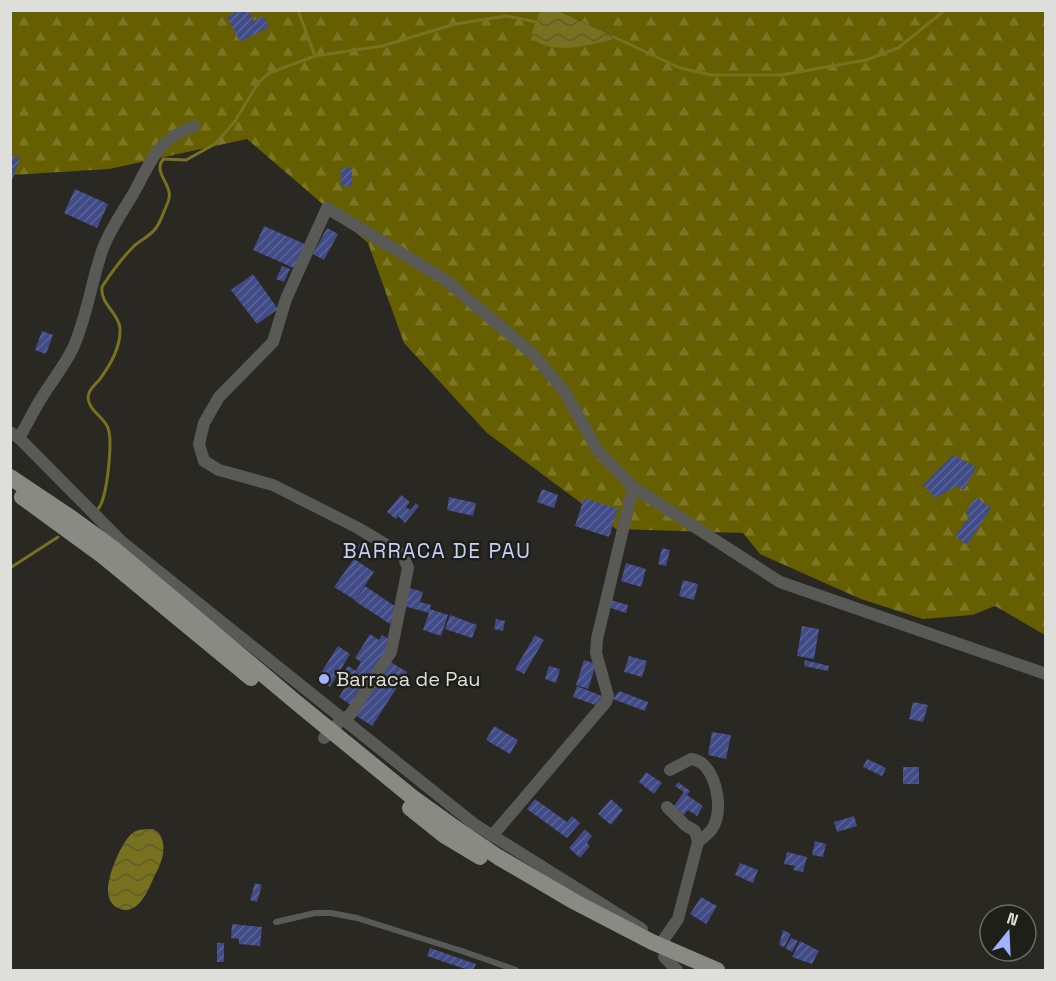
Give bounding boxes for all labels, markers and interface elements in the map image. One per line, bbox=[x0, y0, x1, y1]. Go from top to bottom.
district label: BARRACA DE PAU bbox=[343, 537, 531, 564]
place label: Barraca de Pau bbox=[336, 666, 480, 692]
marker: Barraca de Pau bbox=[317, 672, 331, 686]
north arrow bbox=[978, 903, 1038, 963]
text: N bbox=[1004, 908, 1021, 931]

